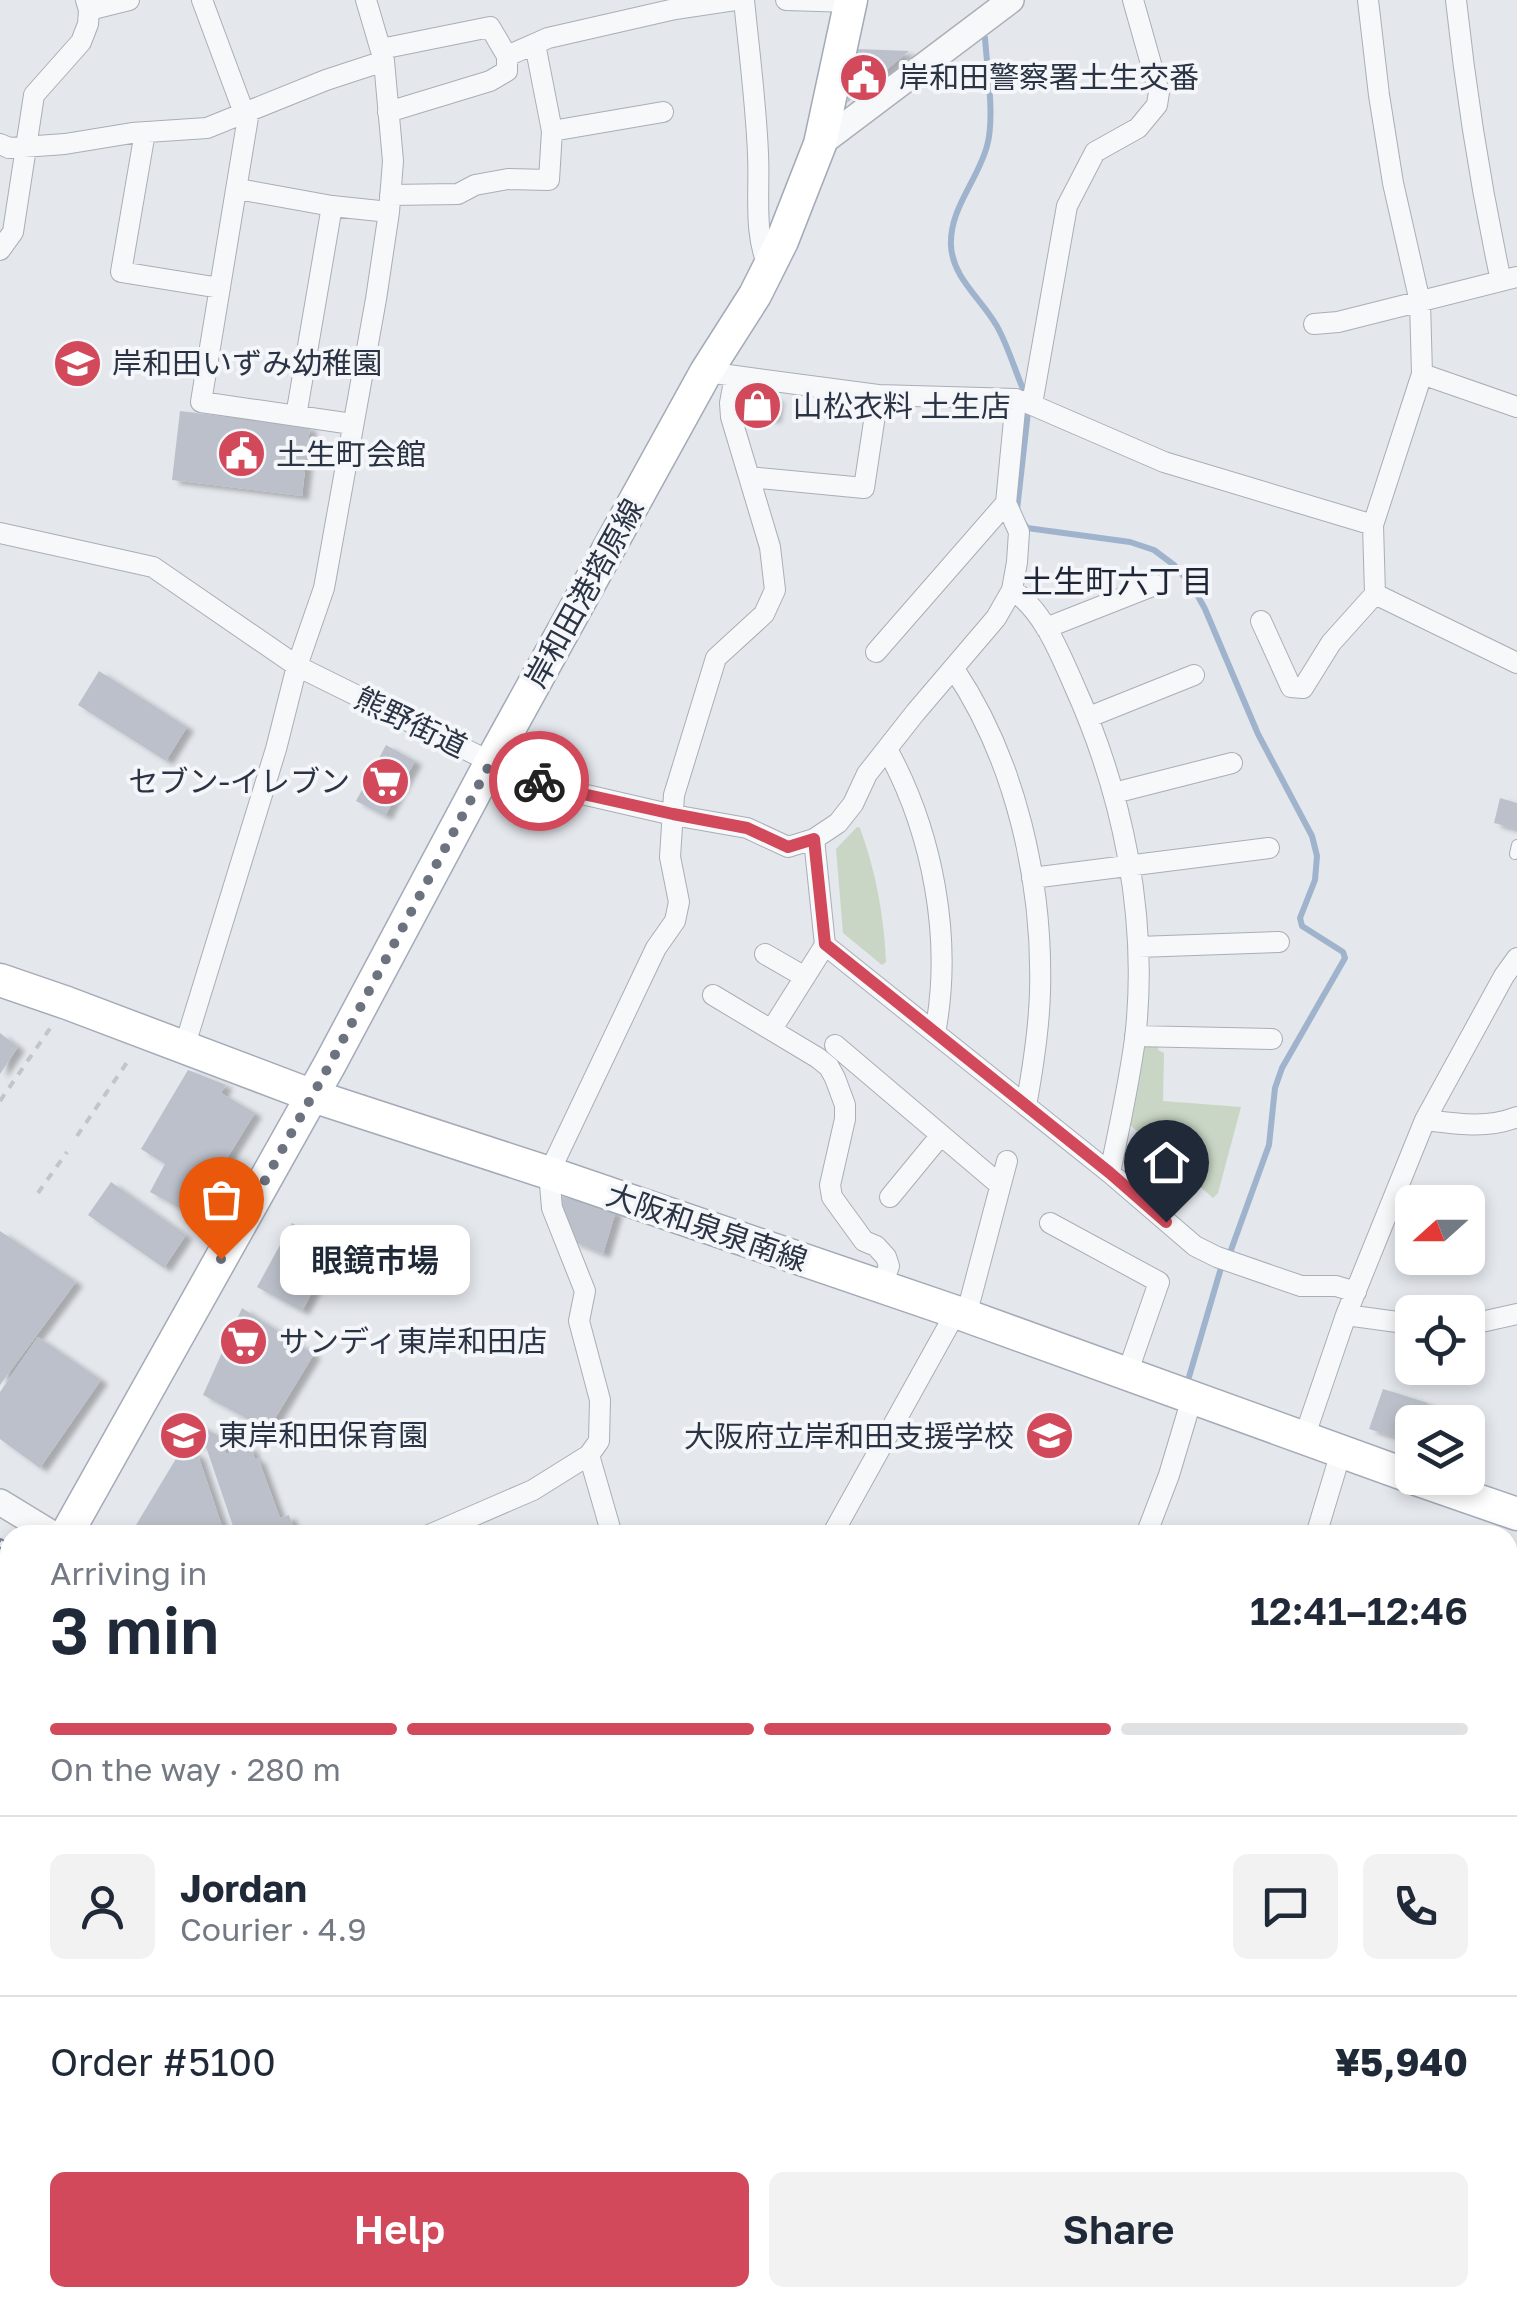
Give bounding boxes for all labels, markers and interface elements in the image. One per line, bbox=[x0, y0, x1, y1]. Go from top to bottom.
public building icon: 岸和田警察署土生交番 bbox=[838, 51, 890, 103]
place label: 岸和田警察署土生交番 bbox=[899, 59, 1199, 95]
school or university icon: 岸和田いずみ幼稚園 bbox=[51, 337, 103, 389]
place label: 岸和田いずみ幼稚園 bbox=[112, 345, 382, 381]
shop icon: 山松衣料 土生店 bbox=[732, 380, 784, 432]
place label: 山松衣料 土生店 bbox=[793, 388, 1011, 424]
public building icon: 土生町会館 bbox=[215, 428, 267, 480]
place label: 土生町会館 bbox=[276, 436, 426, 472]
street label: 岸和田港塔原線 bbox=[517, 492, 651, 694]
district label: 土生町六丁目 bbox=[1021, 562, 1213, 600]
street label: 熊野街道 bbox=[349, 680, 473, 764]
courier bbox=[489, 731, 589, 831]
icon: bike bbox=[512, 754, 567, 809]
supermarket icon: セブン-イレブン bbox=[359, 755, 411, 807]
place label: セブン-イレブン bbox=[129, 763, 350, 799]
pin bbox=[1124, 1120, 1209, 1223]
icon: home bbox=[1139, 1135, 1194, 1190]
pin bbox=[179, 1157, 264, 1260]
icon: bag bbox=[194, 1172, 249, 1227]
street label: 大阪和泉泉南線 bbox=[602, 1176, 812, 1278]
north arrow bbox=[1395, 1185, 1485, 1275]
map controls bbox=[1395, 1185, 1485, 1495]
callout: 眼鏡市場 bbox=[281, 1224, 471, 1294]
text: 眼鏡市場 bbox=[311, 1241, 439, 1279]
button: locate bbox=[1395, 1295, 1485, 1385]
supermarket icon: サンディ東岸和田店 bbox=[218, 1315, 270, 1367]
place label: サンディ東岸和田店 bbox=[279, 1323, 547, 1359]
button: layers bbox=[1395, 1405, 1485, 1495]
school or university icon: 東岸和田保育園 bbox=[157, 1409, 209, 1461]
school or university icon: 大阪府立岸和田支援学校 bbox=[1023, 1410, 1075, 1462]
place label: 東岸和田保育園 bbox=[218, 1417, 428, 1453]
place label: 大阪府立岸和田支援学校 bbox=[684, 1418, 1014, 1454]
text: Arriving in bbox=[50, 1554, 207, 1592]
text: 12:41–12:46 bbox=[1250, 1588, 1468, 1633]
text: 3 min bbox=[50, 1590, 219, 1668]
text: On the way · 280 m bbox=[50, 1750, 341, 1788]
button: person bbox=[50, 1854, 155, 1959]
button: chat bbox=[1233, 1854, 1338, 1959]
button: phone bbox=[1363, 1854, 1468, 1959]
text: Jordan bbox=[180, 1865, 307, 1910]
text: Courier · 4.9 bbox=[180, 1910, 367, 1948]
text: Order #5100 bbox=[50, 2039, 276, 2084]
text: ¥5,940 bbox=[1335, 2039, 1468, 2084]
button: Help bbox=[50, 2172, 749, 2287]
button: Share bbox=[769, 2172, 1468, 2287]

